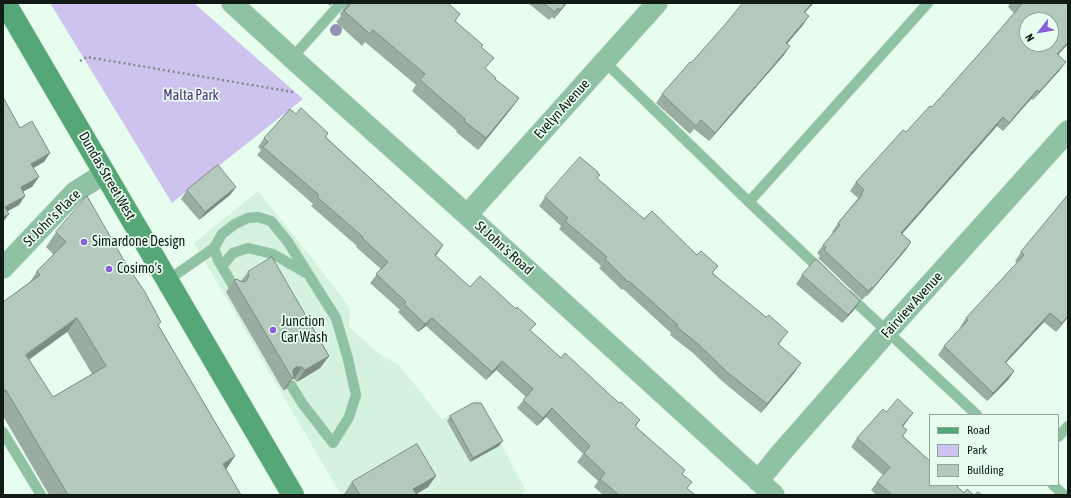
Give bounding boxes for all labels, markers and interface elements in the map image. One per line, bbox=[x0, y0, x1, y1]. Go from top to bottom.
north arrow bbox=[1019, 12, 1059, 52]
text: N bbox=[1023, 32, 1036, 44]
street label: Evelyn Avenue bbox=[531, 76, 593, 142]
park label: Malta Park bbox=[163, 88, 219, 104]
street label: Dundas Street West bbox=[75, 129, 139, 223]
street label: St John's Place bbox=[20, 186, 84, 250]
street label: St John's Road bbox=[472, 218, 536, 278]
place label: Simardone Design bbox=[92, 234, 185, 250]
marker: Simardone Design bbox=[79, 237, 89, 247]
place label: Cosimo’s bbox=[117, 261, 162, 277]
marker: Cosimo’s bbox=[104, 264, 114, 274]
street label: Fairview Avenue bbox=[878, 268, 946, 342]
place label: Junction Car Wash bbox=[281, 314, 328, 346]
marker: Junction Car Wash bbox=[268, 325, 278, 335]
legend bbox=[929, 414, 1059, 486]
text: Road bbox=[967, 423, 990, 437]
text: Park bbox=[967, 443, 987, 457]
text: Building bbox=[967, 463, 1004, 477]

